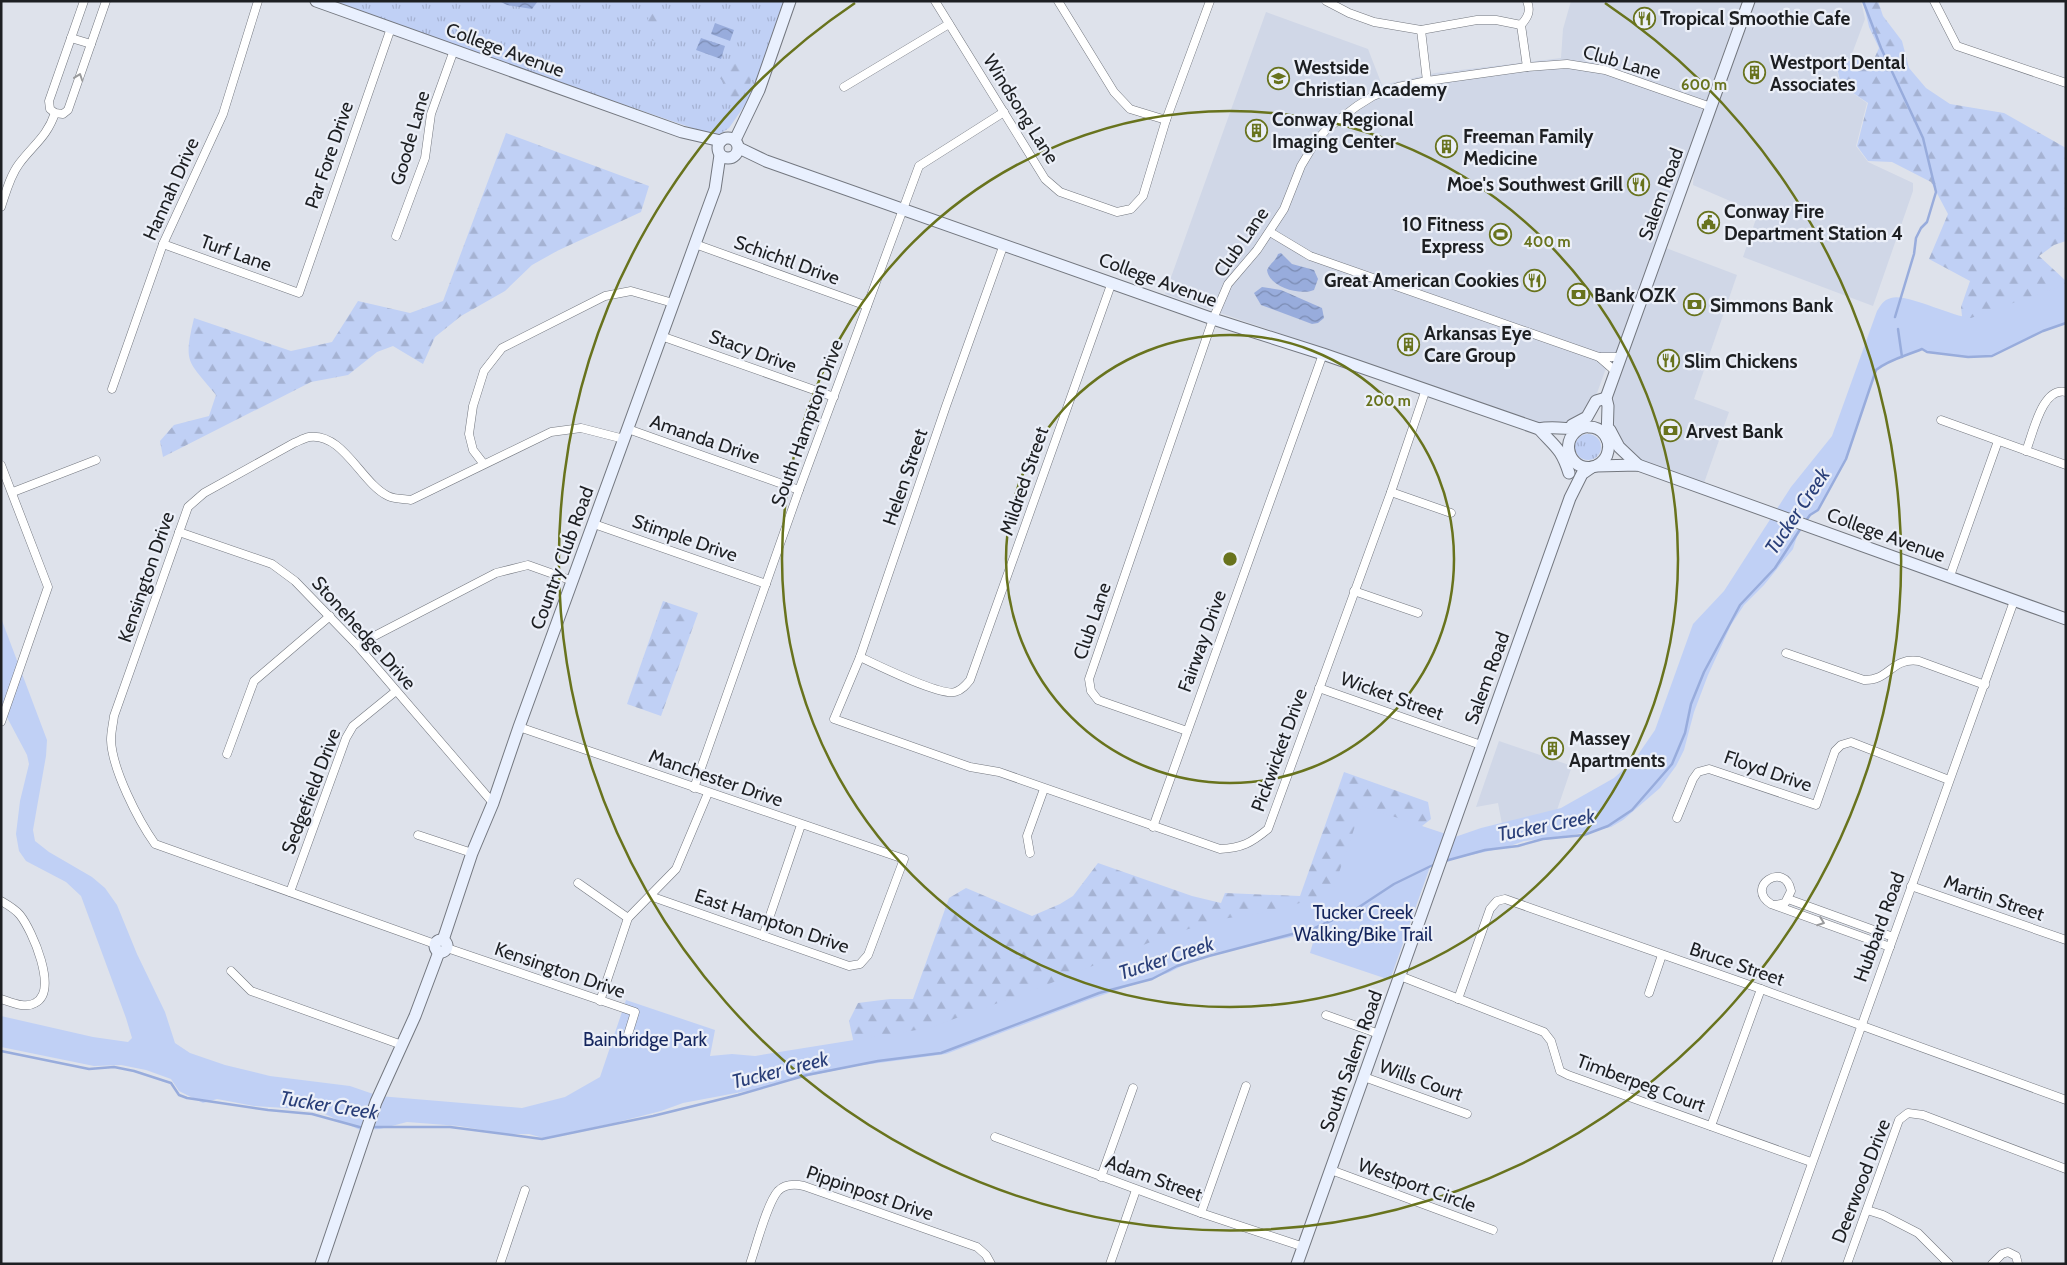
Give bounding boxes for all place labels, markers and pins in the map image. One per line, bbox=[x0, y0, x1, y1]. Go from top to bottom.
restaurant icon: Tropical Smoothie Cafe bbox=[1632, 6, 1656, 30]
place label: Tropical Smoothie Cafe bbox=[1660, 7, 1851, 30]
place label: Westport Dental Associates bbox=[1770, 51, 1905, 96]
place label: Westside Christian Academy bbox=[1294, 56, 1448, 101]
building icon: Westport Dental Associates bbox=[1742, 61, 1766, 85]
school or university icon: Westside Christian Academy bbox=[1266, 66, 1290, 90]
place label: Conway Regional Imaging Center bbox=[1272, 108, 1413, 153]
building icon: Conway Regional Imaging Center bbox=[1244, 118, 1268, 142]
place label: Freeman Family Medicine bbox=[1463, 125, 1594, 170]
building icon: Freeman Family Medicine bbox=[1435, 135, 1459, 159]
restaurant icon: Moe's Southwest Grill bbox=[1627, 172, 1651, 196]
place label: Moe's Southwest Grill bbox=[1447, 173, 1623, 196]
place label: Conway Fire Department Station 4 bbox=[1724, 200, 1903, 245]
public building icon: Conway Fire Department Station 4 bbox=[1696, 210, 1720, 234]
place label: 10 Fitness Express bbox=[1402, 213, 1484, 258]
sports icon: 10 Fitness Express bbox=[1488, 223, 1512, 247]
restaurant icon: Great American Cookies bbox=[1523, 268, 1547, 292]
place label: Great American Cookies bbox=[1324, 269, 1519, 292]
bank icon: Bank OZK bbox=[1566, 283, 1590, 307]
place label: Bank OZK bbox=[1594, 284, 1676, 307]
bank icon: Simmons Bank bbox=[1682, 293, 1706, 317]
place label: Simmons Bank bbox=[1710, 294, 1834, 317]
place label: Arkansas Eye Care Group bbox=[1424, 322, 1532, 367]
building icon: Arkansas Eye Care Group bbox=[1396, 332, 1420, 356]
restaurant icon: Slim Chickens bbox=[1656, 349, 1680, 373]
place label: Slim Chickens bbox=[1684, 350, 1798, 373]
bank icon: Arvest Bank bbox=[1658, 419, 1682, 443]
place label: Arvest Bank bbox=[1686, 420, 1784, 443]
centre of rings bbox=[1221, 550, 1239, 568]
place label: Massey Apartments bbox=[1569, 727, 1665, 772]
building icon: Massey Apartments bbox=[1541, 737, 1565, 761]

